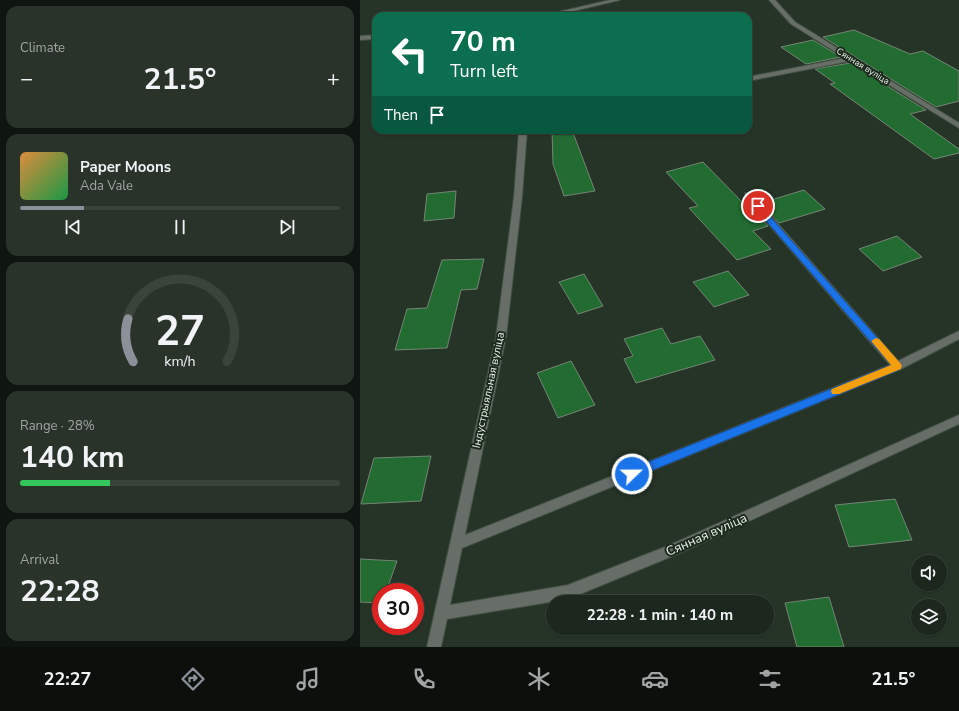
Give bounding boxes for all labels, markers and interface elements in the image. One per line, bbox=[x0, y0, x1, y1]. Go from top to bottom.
text: 70 m bbox=[450, 23, 516, 61]
icon: left bbox=[384, 28, 436, 80]
text: Climate bbox=[20, 39, 65, 57]
street label: Сянная вуліца bbox=[834, 45, 892, 87]
text: 21.5° bbox=[144, 59, 216, 100]
text: Turn left bbox=[450, 59, 518, 83]
text: − bbox=[20, 64, 33, 94]
text: + bbox=[327, 64, 340, 94]
icon: arrive bbox=[426, 104, 448, 126]
text: Then bbox=[384, 105, 418, 125]
text: Paper Moons bbox=[80, 157, 171, 177]
text: Ada Vale bbox=[80, 177, 133, 195]
pin bbox=[741, 189, 775, 223]
icon: arrive bbox=[747, 195, 769, 217]
icon: previous bbox=[62, 216, 84, 238]
icon: pause bbox=[169, 216, 191, 238]
icon: next bbox=[276, 216, 298, 238]
text: 27 bbox=[155, 302, 205, 359]
street label: Індустрыяльная вуліца bbox=[469, 331, 508, 450]
text: km/h bbox=[164, 351, 196, 370]
text: Range · 28% bbox=[20, 417, 95, 435]
text: 140 km bbox=[20, 437, 125, 478]
position arrow bbox=[611, 453, 653, 495]
street label: Сянная вуліца bbox=[663, 509, 750, 561]
text: Arrival bbox=[20, 551, 59, 569]
map controls bbox=[911, 555, 947, 635]
button: sound bbox=[911, 555, 947, 591]
text: 22:28 bbox=[20, 571, 99, 612]
speed limit sign: 30 bbox=[372, 583, 424, 635]
button: layers bbox=[911, 599, 947, 635]
text: 22:28 · 1 min · 140 m bbox=[587, 605, 733, 625]
icon: directions bbox=[179, 665, 207, 693]
icon: music bbox=[294, 665, 322, 693]
icon: phone bbox=[410, 665, 438, 693]
icon: climate bbox=[525, 665, 553, 693]
icon: car bbox=[641, 665, 669, 693]
icon: filters bbox=[756, 665, 784, 693]
text: 22:27 bbox=[44, 667, 91, 691]
text: 21.5° bbox=[872, 667, 915, 691]

